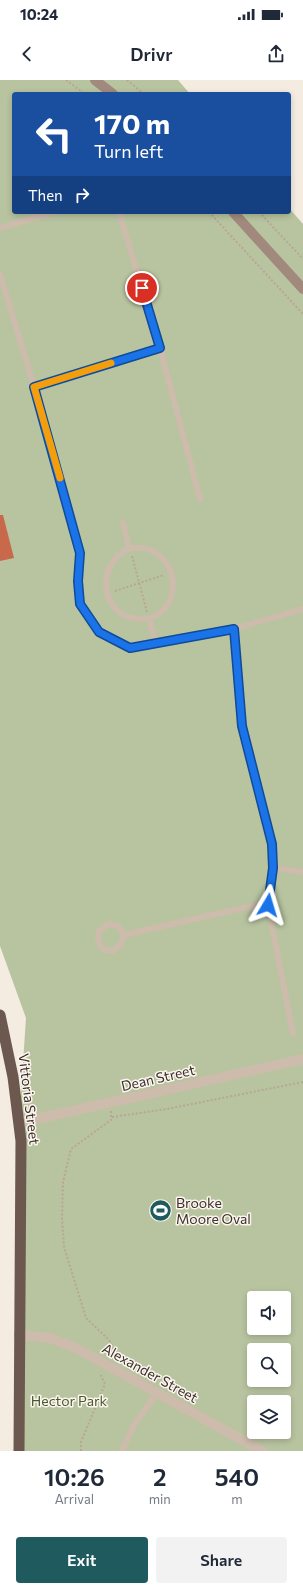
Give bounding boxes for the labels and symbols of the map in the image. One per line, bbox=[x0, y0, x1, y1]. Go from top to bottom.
pin bbox=[125, 271, 159, 305]
position arrow bbox=[247, 884, 289, 926]
street label: Vittoria Street bbox=[15, 1052, 44, 1146]
street label: Dean Street bbox=[119, 1061, 197, 1094]
place label: Brooke Moore Oval bbox=[176, 1194, 251, 1227]
sports icon: Brooke Moore Oval bbox=[148, 1198, 174, 1224]
street label: Alexander Street bbox=[99, 1339, 201, 1406]
park label: Hector Park bbox=[31, 1392, 108, 1409]

